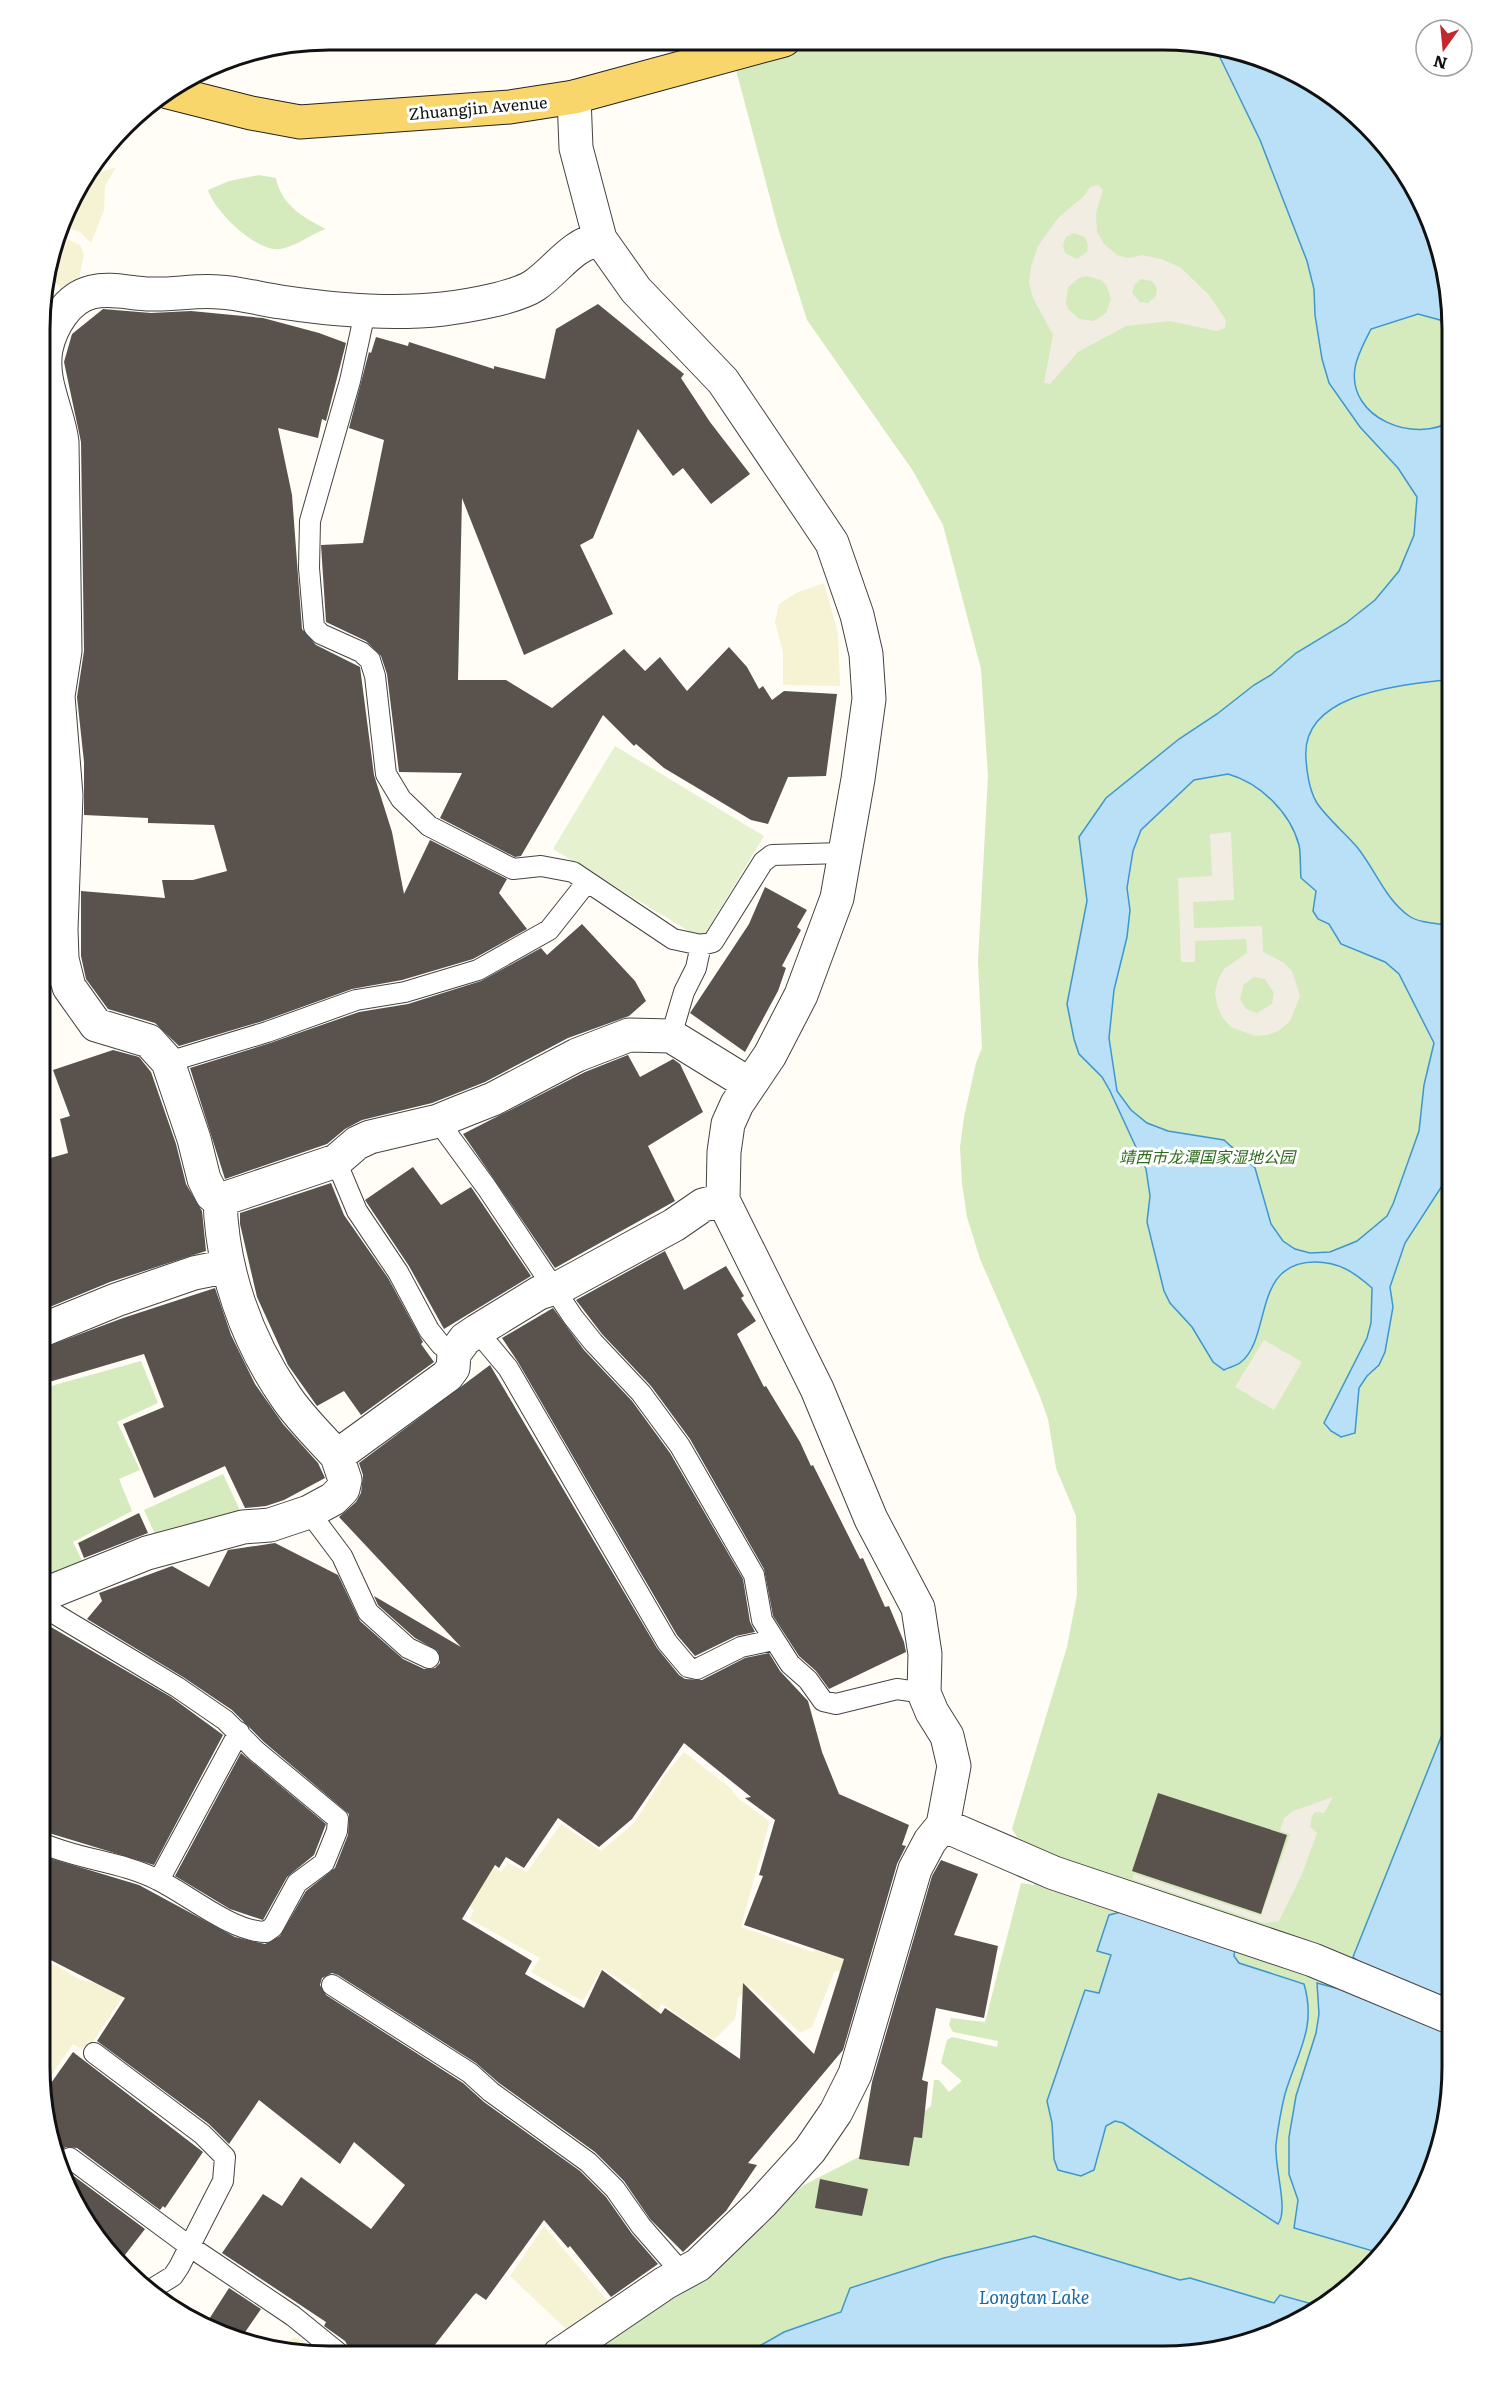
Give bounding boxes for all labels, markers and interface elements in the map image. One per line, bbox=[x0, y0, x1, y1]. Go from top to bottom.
north arrow bbox=[1414, 18, 1474, 78]
text: N bbox=[1430, 50, 1449, 77]
street label: Zhuangjin Avenue bbox=[408, 89, 548, 125]
park label: 靖西市龙潭国家湿地公园 bbox=[1119, 1144, 1297, 1168]
water label: Longtan Lake bbox=[979, 2283, 1089, 2310]

